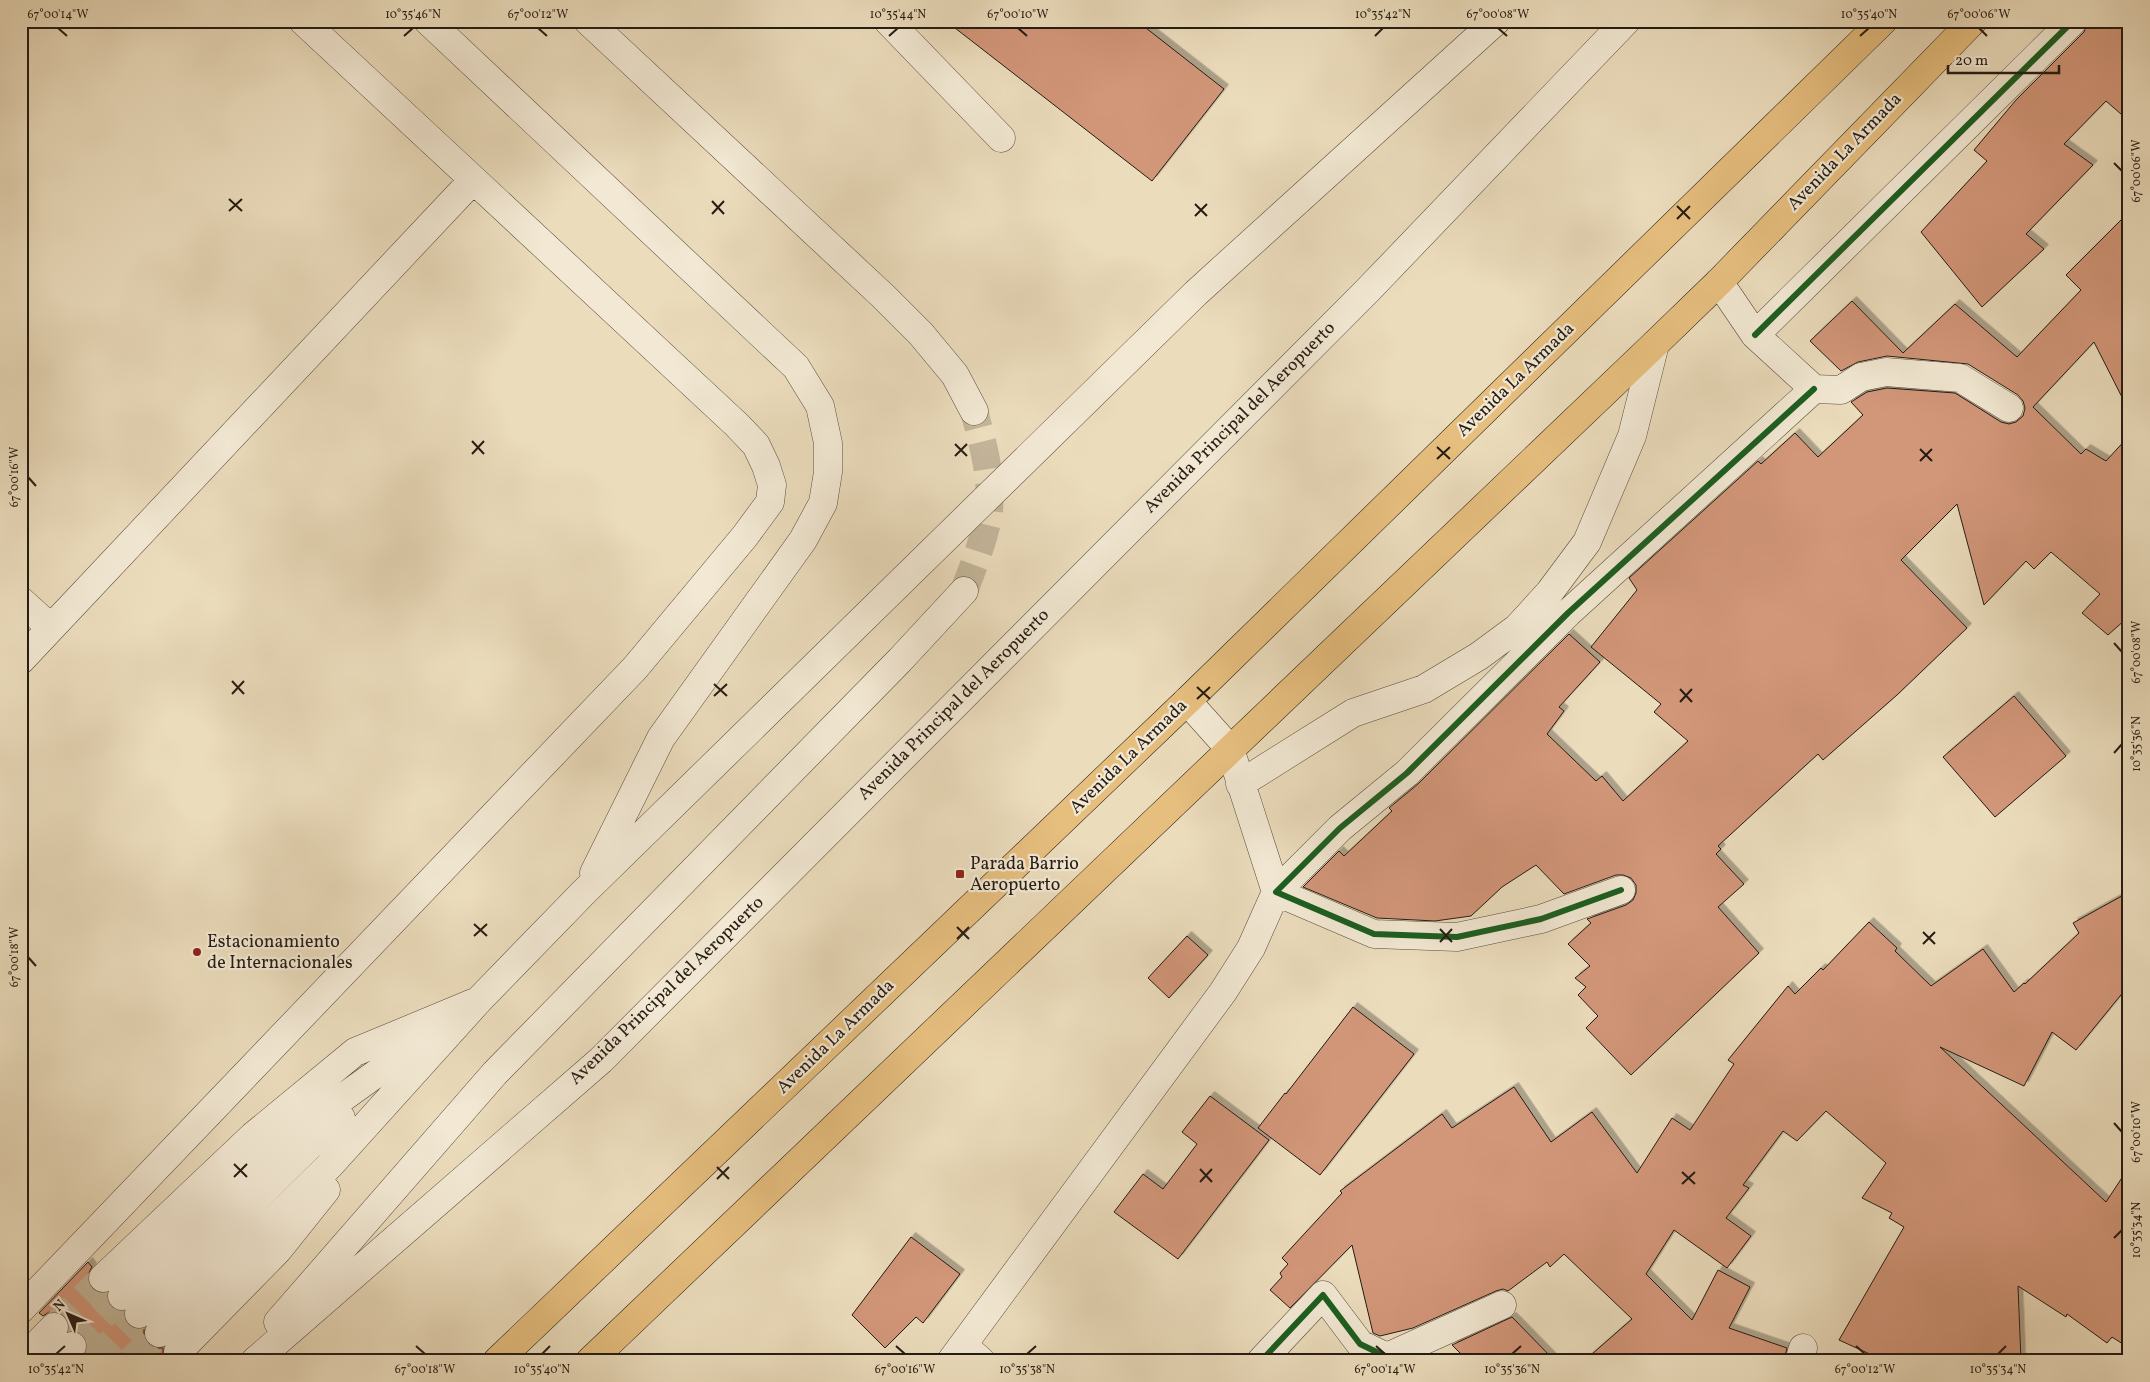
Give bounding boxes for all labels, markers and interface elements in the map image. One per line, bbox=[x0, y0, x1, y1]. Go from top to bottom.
text: 67°00'14"W bbox=[27, 7, 89, 23]
text: 10°35'46"N bbox=[385, 7, 441, 23]
text: 67°00'12"W bbox=[508, 7, 568, 23]
text: 10°35'44"N bbox=[870, 7, 926, 23]
text: 67°00'10"W bbox=[987, 7, 1049, 23]
text: 10°35'42"N bbox=[1355, 7, 1411, 23]
text: 67°00'08"W bbox=[1467, 7, 1529, 23]
text: 10°35'40"N bbox=[1841, 7, 1897, 23]
text: 67°00'06"W bbox=[1948, 7, 2010, 23]
scale bar bbox=[1948, 42, 2059, 74]
text: 20 m bbox=[1955, 51, 1988, 72]
street label: Avenida La Armada bbox=[1782, 87, 1908, 217]
text: 67°00'06"W bbox=[2129, 140, 2145, 202]
street label: Avenida Principal del Aeropuerto bbox=[1138, 316, 1342, 520]
street label: Avenida La Armada bbox=[1451, 317, 1581, 443]
text: 67°00'16"W bbox=[7, 447, 23, 507]
street label: Avenida Principal del Aeropuerto bbox=[852, 603, 1056, 807]
text: 67°00'08"W bbox=[2129, 621, 2145, 683]
street label: Avenida La Armada bbox=[1064, 694, 1194, 820]
text: 10°35'36"N bbox=[2129, 716, 2145, 772]
place label: Parada Barrio Aeropuerto bbox=[970, 852, 1079, 898]
marker: Parada Barrio Aeropuerto bbox=[954, 868, 966, 880]
street label: Avenida Principal del Aeropuerto bbox=[564, 891, 770, 1091]
text: 67°00'18"W bbox=[7, 927, 23, 987]
place label: Estacionamiento de Internacionales bbox=[207, 930, 353, 976]
marker: Estacionamiento de Internacionales bbox=[191, 946, 203, 958]
street label: Avenida La Armada bbox=[771, 974, 901, 1100]
text: 67°00'10"W bbox=[2129, 1101, 2145, 1163]
text: 10°35'34"N bbox=[2129, 1202, 2145, 1258]
north arrow bbox=[42, 1290, 92, 1340]
text: N bbox=[50, 1296, 70, 1316]
text: 10°35'42"N bbox=[28, 1362, 84, 1378]
text: 67°00'18"W bbox=[395, 1362, 455, 1378]
text: 10°35'40"N bbox=[514, 1362, 570, 1378]
text: 67°00'16"W bbox=[875, 1362, 935, 1378]
text: 10°35'38"N bbox=[999, 1362, 1055, 1378]
text: 67°00'14"W bbox=[1354, 1362, 1416, 1378]
text: 10°35'36"N bbox=[1484, 1362, 1540, 1378]
text: 67°00'12"W bbox=[1835, 1362, 1895, 1378]
text: 10°35'34"N bbox=[1970, 1362, 2026, 1378]

